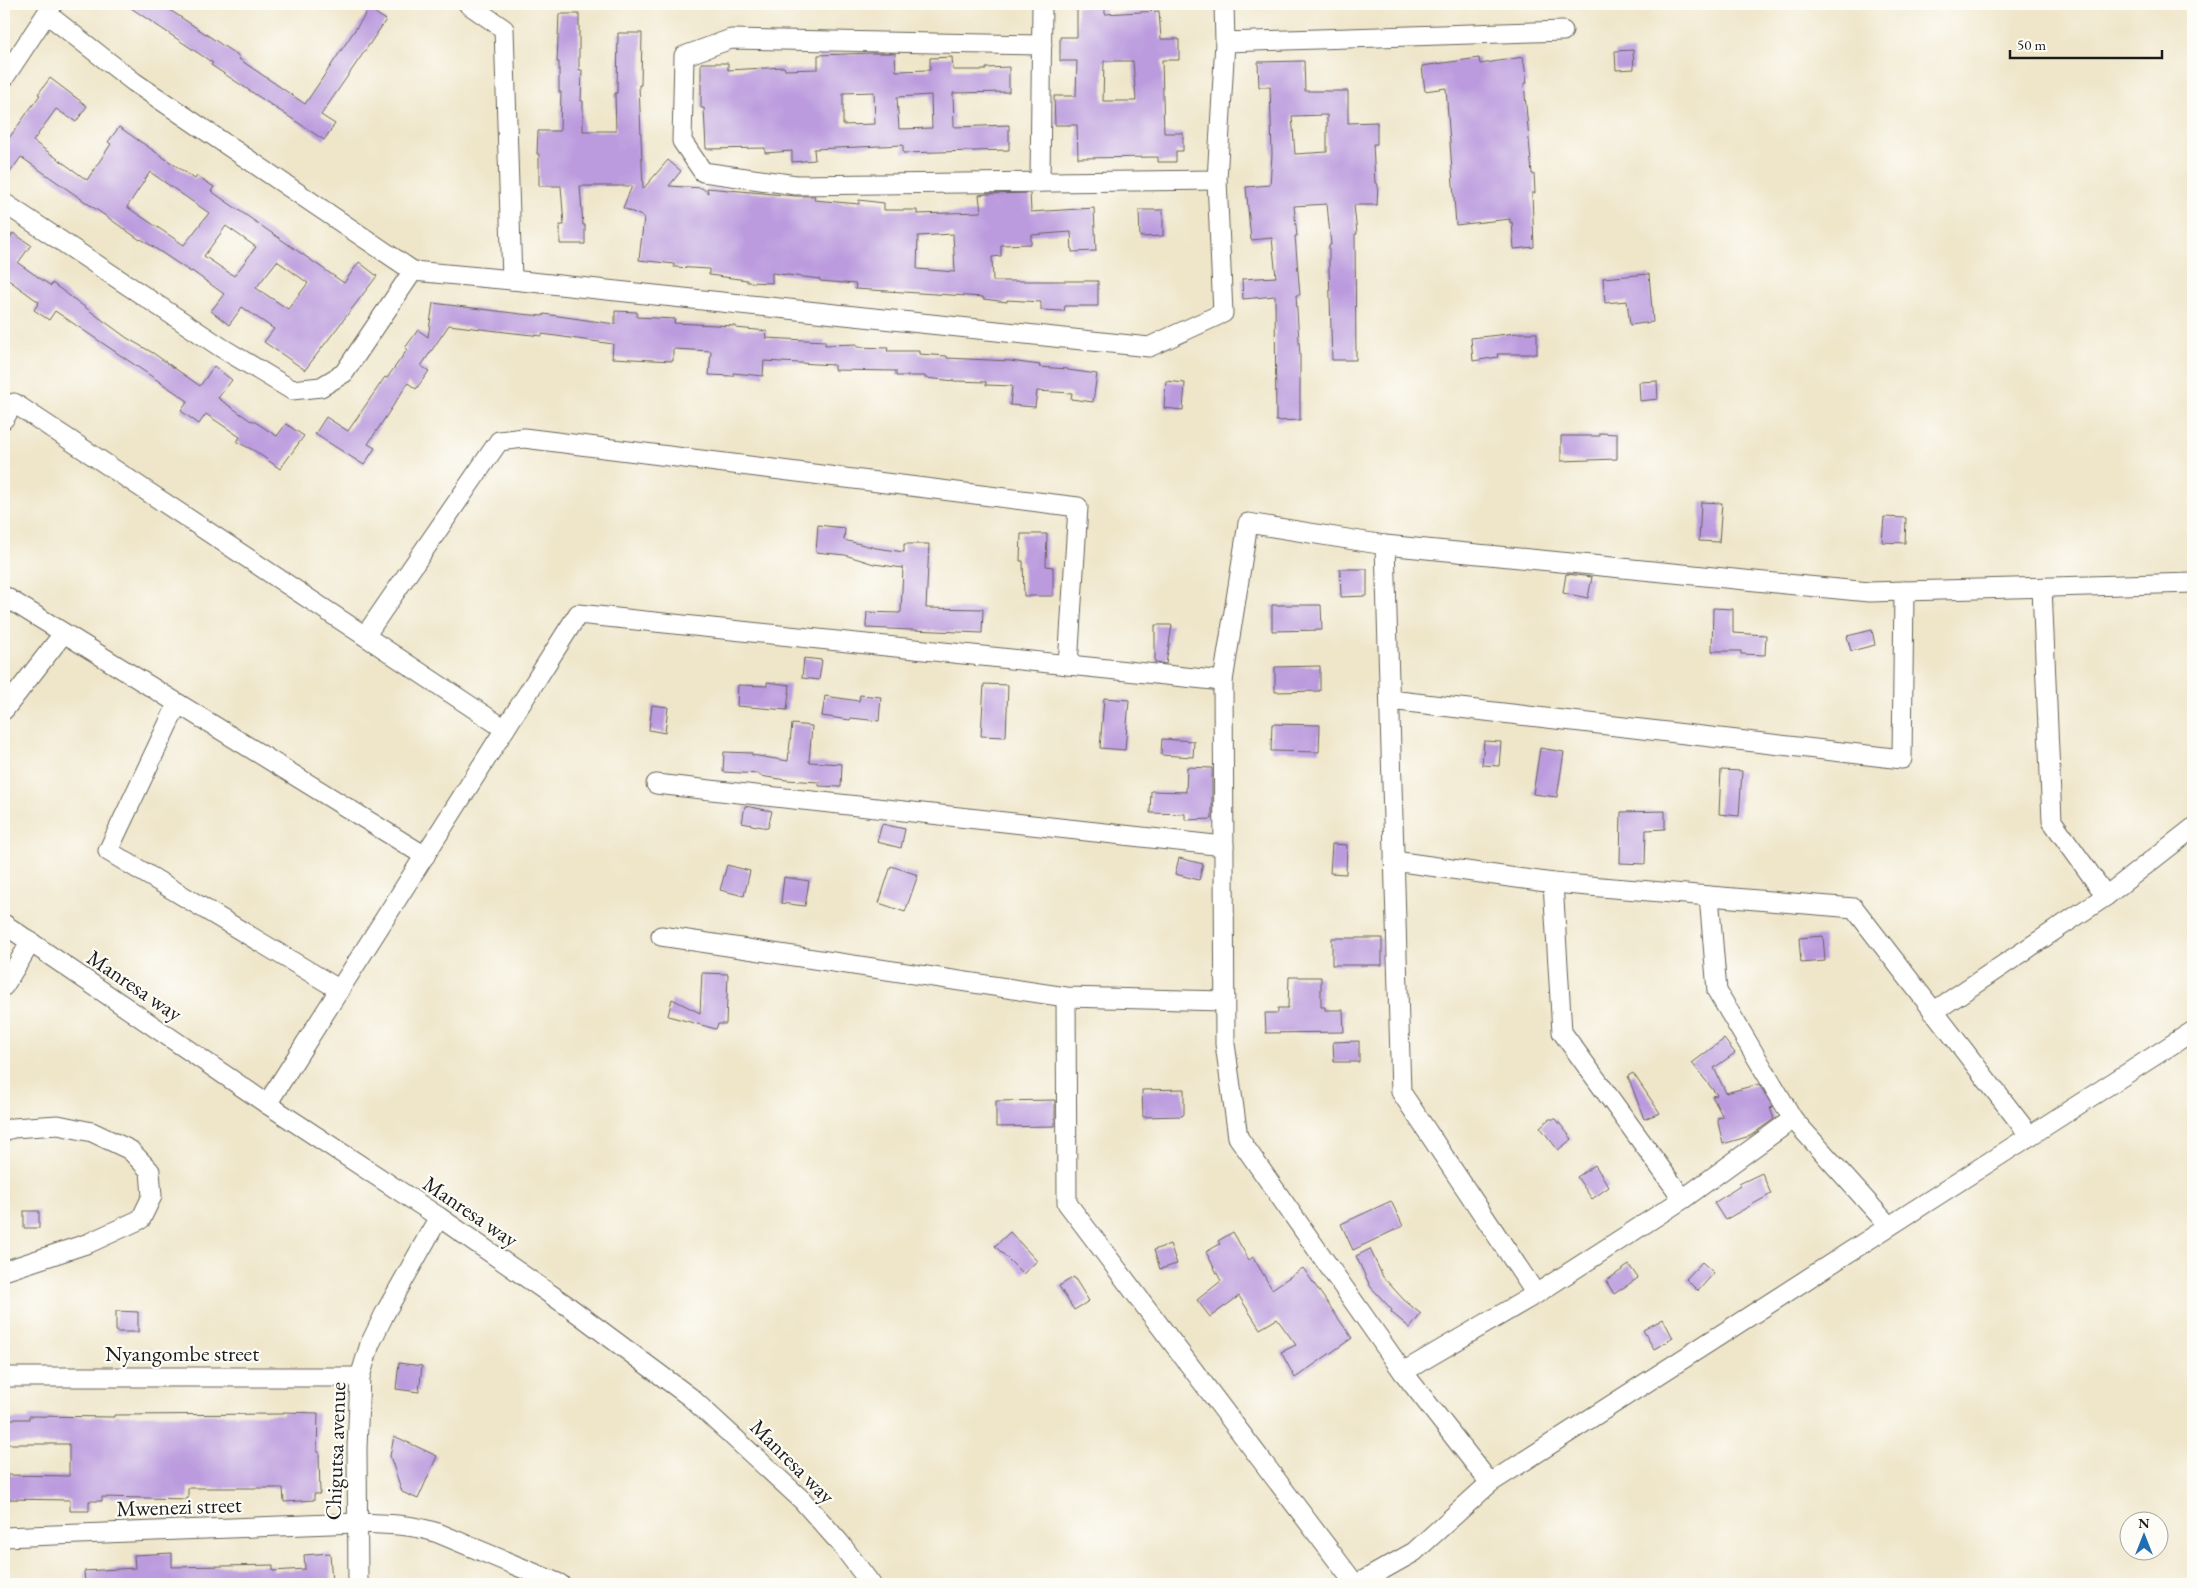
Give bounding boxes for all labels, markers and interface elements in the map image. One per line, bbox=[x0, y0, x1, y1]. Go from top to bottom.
scale bar bbox=[2010, 28, 2162, 60]
text: 50 m bbox=[2017, 35, 2046, 54]
street label: Manresa way bbox=[81, 943, 188, 1028]
street label: Manresa way bbox=[417, 1169, 524, 1254]
street label: Nyangombe street bbox=[105, 1339, 259, 1368]
street label: Chigutsa avenue bbox=[319, 1381, 352, 1521]
street label: Manresa way bbox=[744, 1413, 842, 1510]
street label: Mwenezi street bbox=[116, 1490, 242, 1523]
north arrow bbox=[2120, 1510, 2170, 1560]
text: N bbox=[2138, 1514, 2150, 1532]

